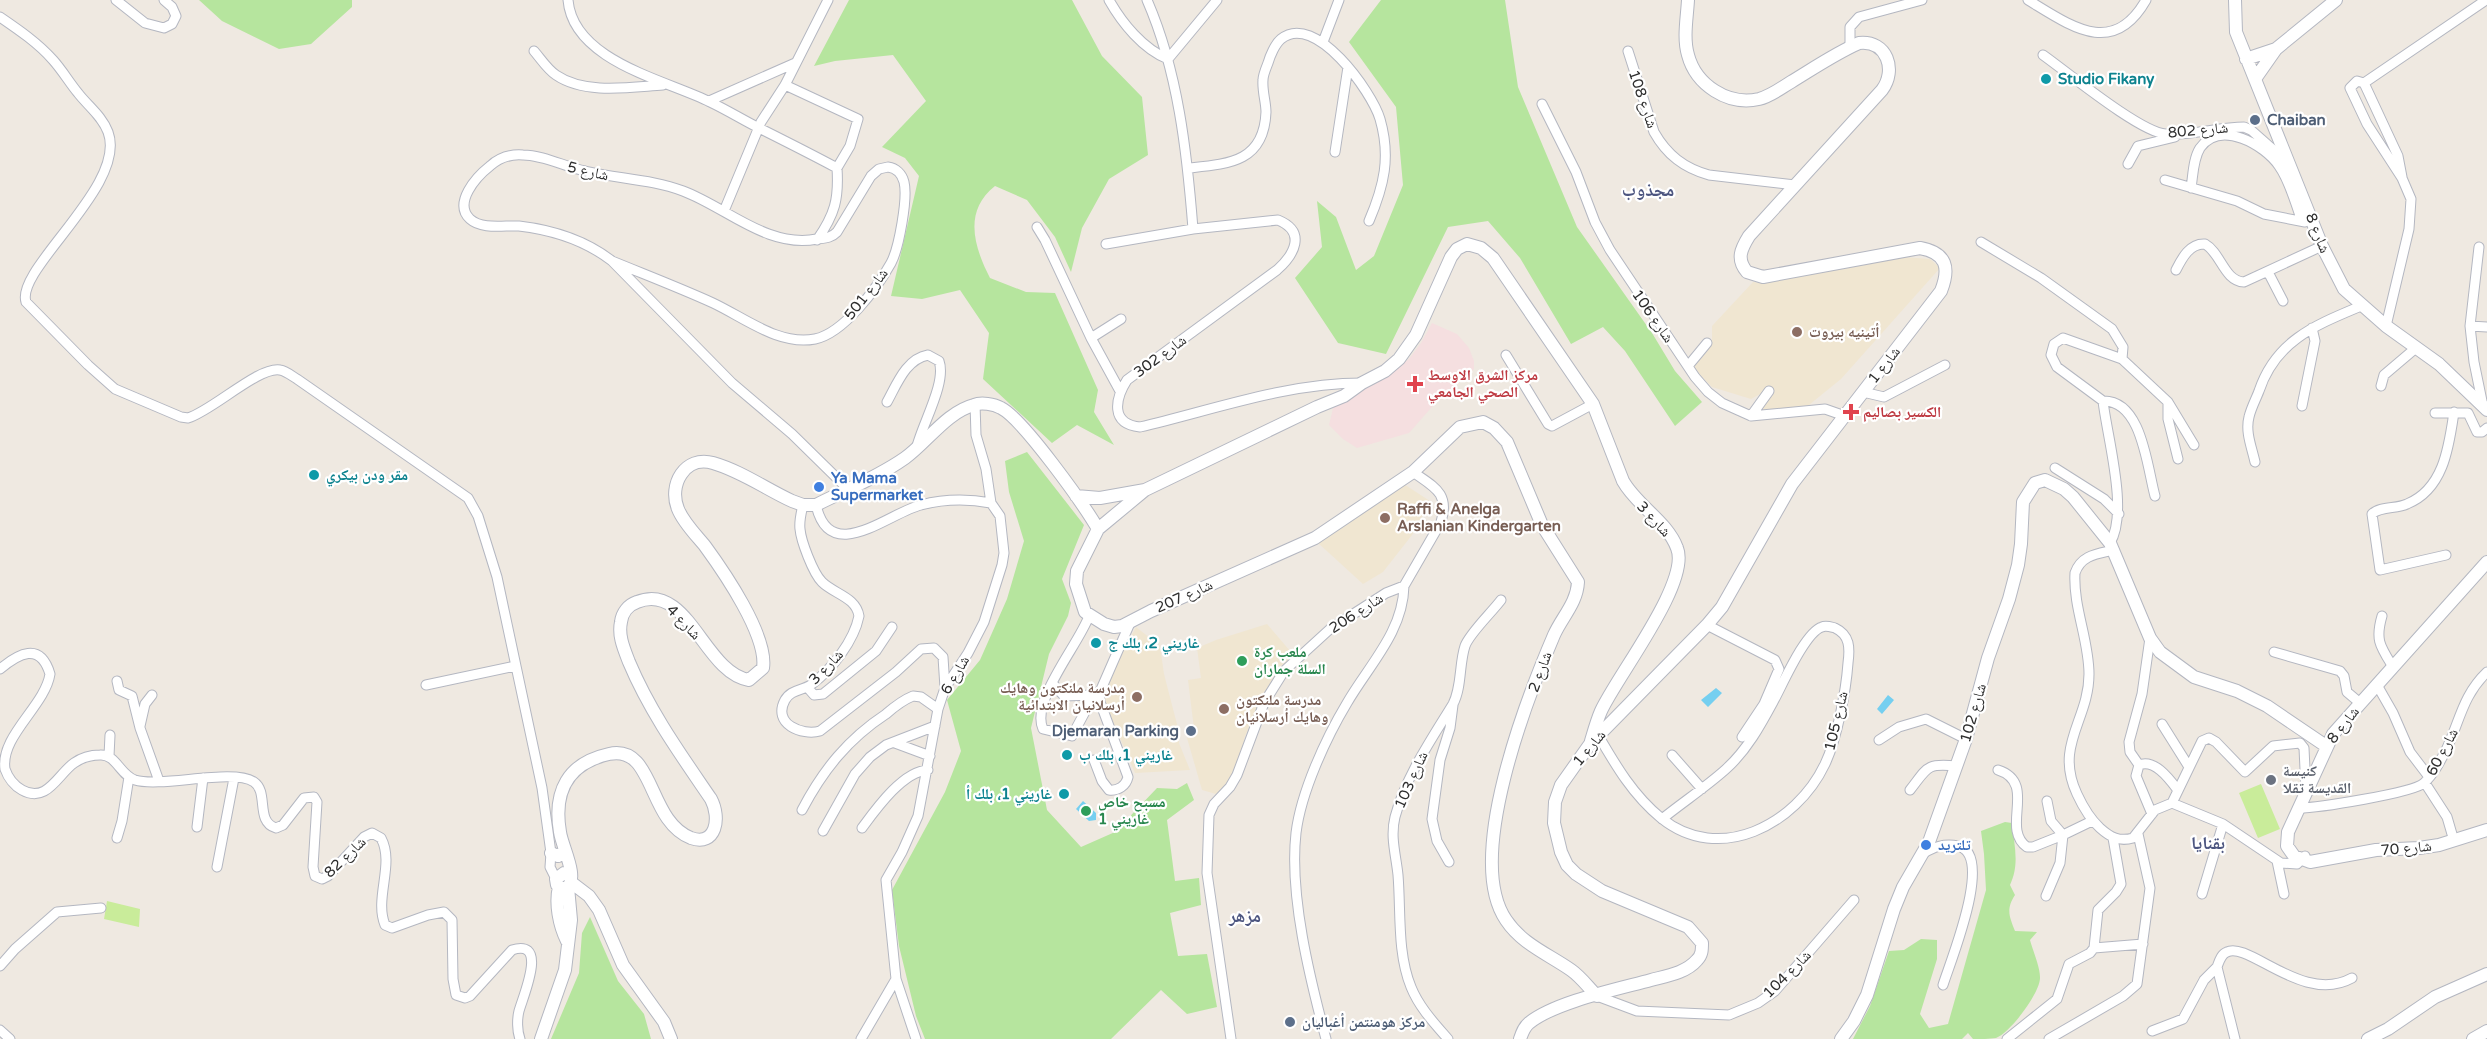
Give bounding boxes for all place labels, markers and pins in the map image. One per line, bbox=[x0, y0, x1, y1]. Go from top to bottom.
place label: Studio Fikany bbox=[2058, 70, 2154, 89]
marker: Studio Fikany bbox=[2039, 72, 2053, 86]
place label: Chaiban bbox=[2267, 111, 2326, 129]
marker: Chaiban bbox=[2248, 113, 2262, 127]
place label: أتينيه بيروت bbox=[1809, 323, 1879, 341]
marker: أتينيه بيروت bbox=[1790, 325, 1804, 339]
place label: مركز الشرق الاوسط الصحي الجامعي bbox=[1428, 366, 1538, 404]
marker: مركز الشرق الاوسط الصحي الجامعي bbox=[1406, 375, 1424, 393]
place label: الكسير بصاليم bbox=[1863, 403, 1941, 422]
marker: الكسير بصاليم bbox=[1844, 405, 1858, 419]
place label: مقر ودن بيكري bbox=[326, 466, 408, 487]
marker: مقر ودن بيكري bbox=[307, 468, 321, 482]
place label: Ya Mama Supermarket bbox=[831, 469, 923, 505]
marker: Ya Mama Supermarket bbox=[812, 480, 826, 494]
place label: Raffi & Anelga Arslanian Kindergarten bbox=[1397, 500, 1561, 536]
marker: Raffi & Anelga Arslanian Kindergarten bbox=[1378, 511, 1392, 525]
place label: غاريني 2، بلك ج bbox=[1108, 634, 1200, 655]
marker: غاريني 2، بلك ج bbox=[1089, 636, 1103, 650]
place label: ملعب كرة السلة جماران bbox=[1254, 643, 1326, 678]
marker: ملعب كرة السلة جماران bbox=[1235, 654, 1249, 668]
place label: مدرسة ملنكتون وهايك أرسلانيان الابتدائية bbox=[1000, 679, 1125, 714]
marker: مدرسة ملنكتون وهايك أرسلانيان الابتدائية bbox=[1130, 690, 1144, 704]
place label: مدرسة ملنكتون وهايك أرسلانيان bbox=[1236, 691, 1329, 726]
marker: مدرسة ملنكتون وهايك أرسلانيان bbox=[1217, 702, 1231, 716]
place label: Djemaran Parking bbox=[1052, 722, 1179, 741]
marker: Djemaran Parking bbox=[1184, 724, 1198, 738]
place label: غاريني 1، بلك ب bbox=[1079, 746, 1173, 767]
marker: غاريني 1، بلك ب bbox=[1060, 748, 1074, 762]
place label: كنيسة القديسة تقلا bbox=[2283, 762, 2351, 797]
marker: كنيسة القديسة تقلا bbox=[2264, 773, 2278, 787]
place label: غاريني 1، بلك أ bbox=[966, 785, 1052, 806]
marker: غاريني 1، بلك أ bbox=[1057, 787, 1071, 801]
place label: مسبح خاص غاريني 1 bbox=[1098, 793, 1166, 831]
marker: مسبح خاص غاريني 1 bbox=[1079, 804, 1093, 818]
place label: تلتريد bbox=[1938, 836, 1971, 854]
marker: تلتريد bbox=[1919, 838, 1933, 852]
place label: مركز هومنتمن أغباليان bbox=[1302, 1013, 1425, 1031]
marker: مركز هومنتمن أغباليان bbox=[1283, 1015, 1297, 1029]

